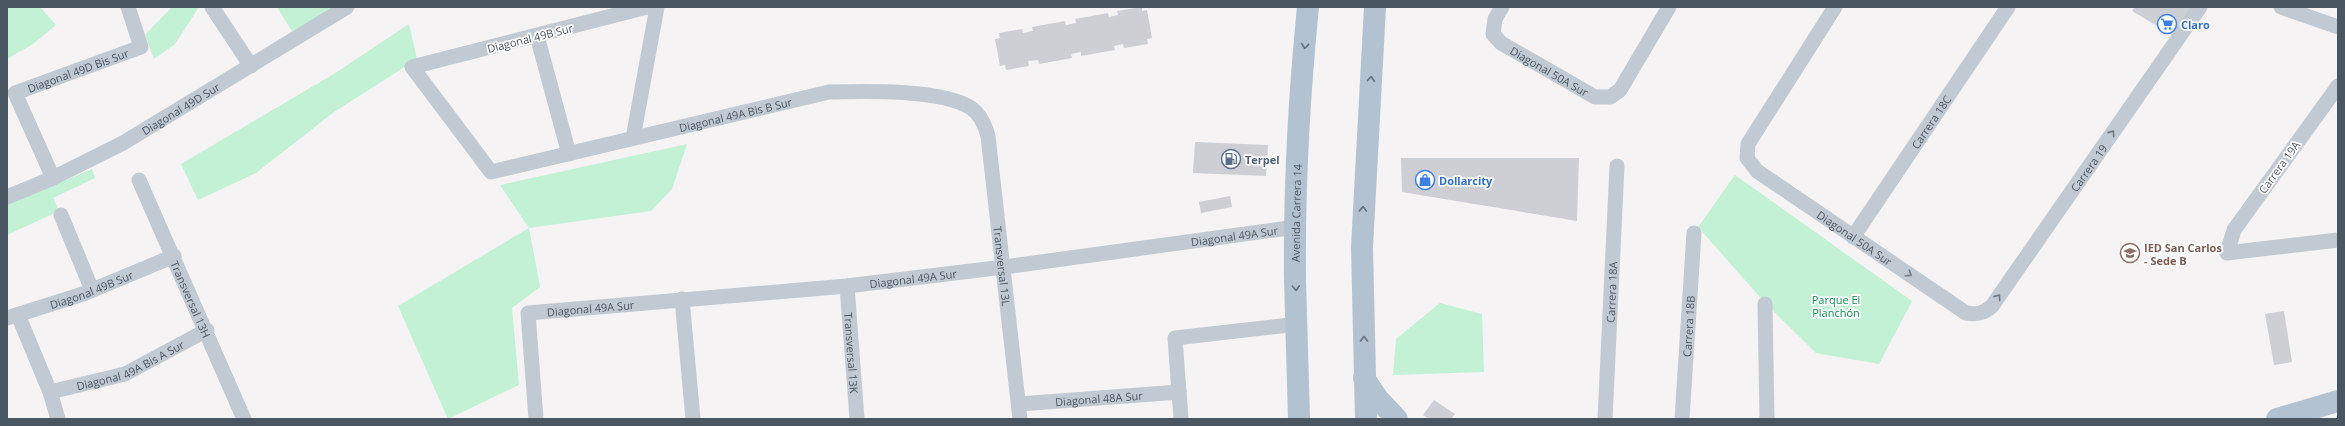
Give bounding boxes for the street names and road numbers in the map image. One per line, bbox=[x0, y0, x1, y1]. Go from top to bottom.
street label: Diagonal 49B Sur bbox=[486, 20, 575, 56]
street label: Diagonal 50A Sur bbox=[1508, 43, 1592, 99]
street label: Diagonal 49D Bis Sur bbox=[25, 45, 131, 95]
street label: Diagonal 49D Sur bbox=[138, 79, 222, 138]
street label: Carrera 18C bbox=[1907, 92, 1954, 151]
street label: Diagonal 49A Bis B Sur bbox=[677, 93, 794, 135]
street label: Carrera 19A bbox=[2255, 138, 2303, 196]
street label: Carrera 19 bbox=[2067, 141, 2110, 194]
street label: Avenida Carrera 14 bbox=[1287, 163, 1304, 262]
street label: Diagonal 50A Sur bbox=[1814, 207, 1896, 269]
street label: Diagonal 49A Sur bbox=[1190, 222, 1279, 249]
street label: Transversal 13L bbox=[991, 225, 1015, 307]
street label: Transversal 13H bbox=[168, 258, 215, 340]
street label: Carrera 18A bbox=[1602, 261, 1620, 323]
street label: Diagonal 49A Sur bbox=[869, 265, 958, 291]
street label: Diagonal 49B Sur bbox=[48, 266, 135, 312]
street label: Carrera 18B bbox=[1679, 295, 1697, 357]
street label: Diagonal 49A Sur bbox=[546, 296, 635, 319]
street label: Transversal 13K bbox=[841, 312, 863, 394]
street label: Diagonal 49A Bis A Sur bbox=[75, 336, 187, 393]
street label: Diagonal 48A Sur bbox=[1054, 387, 1144, 409]

